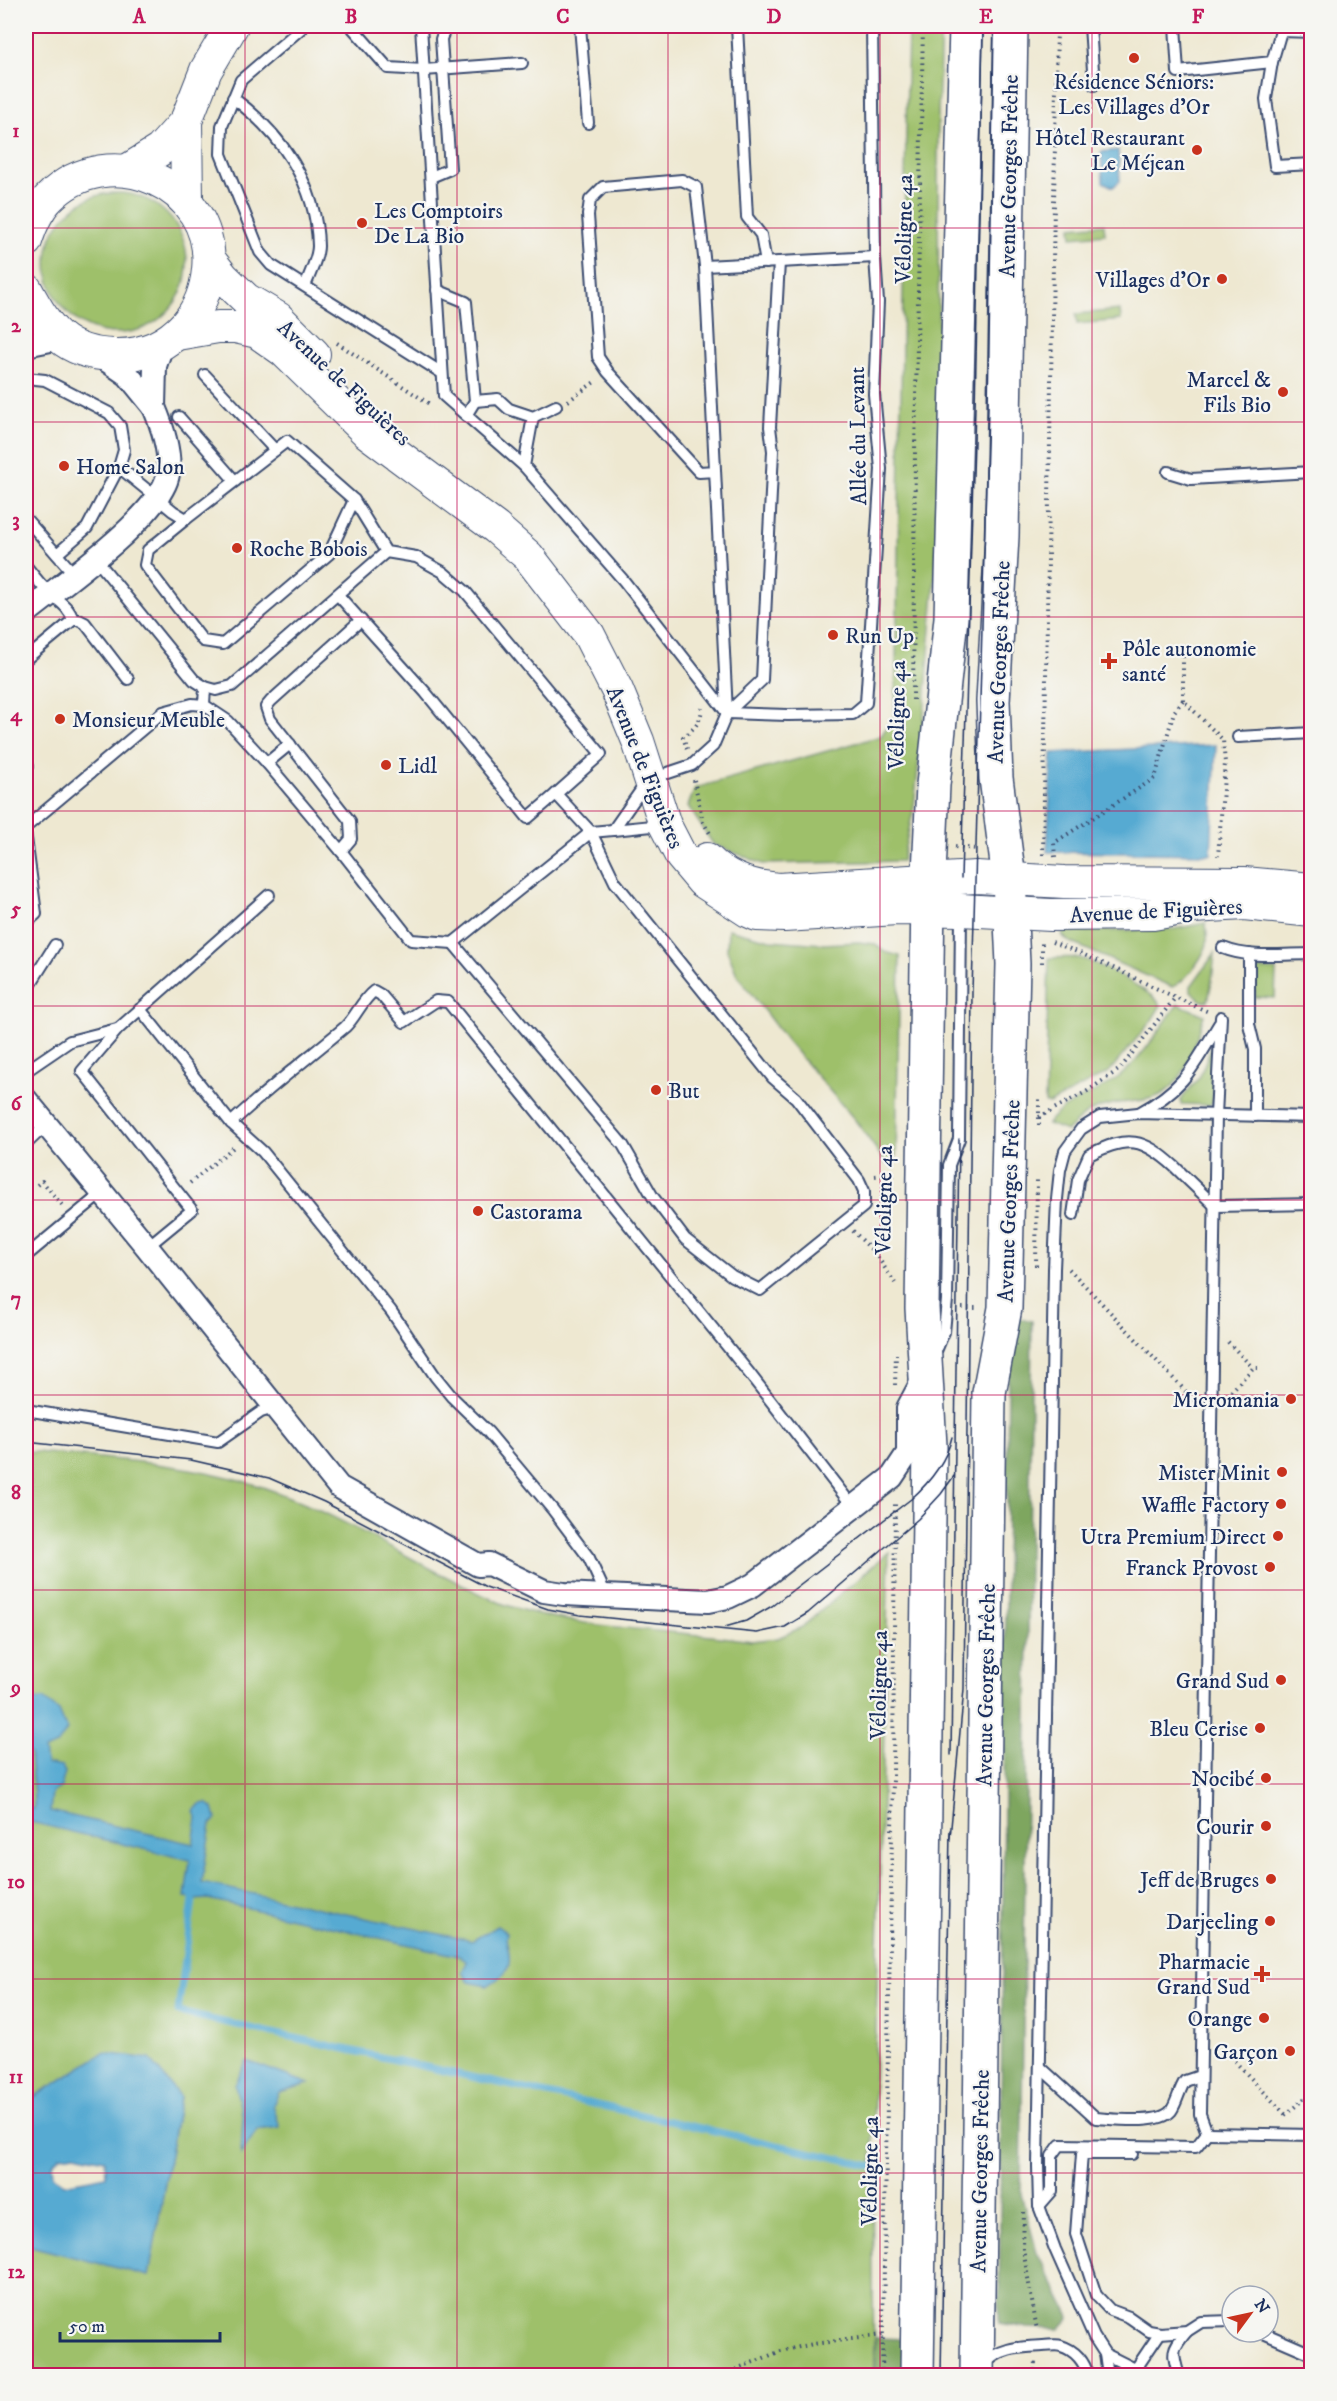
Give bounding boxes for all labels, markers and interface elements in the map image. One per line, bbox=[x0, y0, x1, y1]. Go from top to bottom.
text: A bbox=[132, 5, 147, 30]
text: B bbox=[345, 5, 357, 30]
text: C bbox=[556, 5, 570, 30]
text: D bbox=[767, 5, 782, 30]
text: E bbox=[979, 5, 993, 30]
text: F bbox=[1192, 5, 1205, 30]
marker: Résidence Séniors: Les Villages d'Or bbox=[1127, 51, 1141, 65]
place label: Résidence Séniors: Les Villages d'Or bbox=[1053, 69, 1215, 121]
street label: Avenue Georges Frêche bbox=[994, 74, 1025, 278]
text: 1 bbox=[12, 119, 20, 144]
place label: Hôtel Restaurant Le Méjean bbox=[1035, 125, 1185, 177]
marker: Hôtel Restaurant Le Méjean bbox=[1190, 143, 1204, 157]
street label: Véloligne 4a bbox=[890, 174, 919, 285]
place label: Les Comptoirs De La Bio bbox=[374, 198, 503, 250]
marker: Les Comptoirs De La Bio bbox=[355, 216, 369, 230]
place label: Villages d'Or bbox=[1095, 267, 1211, 294]
marker: Villages d'Or bbox=[1215, 272, 1229, 286]
text: 2 bbox=[11, 314, 22, 339]
street label: Avenue de Figuières bbox=[272, 314, 416, 452]
street label: Allée du Levant bbox=[844, 366, 873, 506]
place label: Marcel & Fils Bio bbox=[1187, 367, 1271, 419]
marker: Marcel & Fils Bio bbox=[1276, 385, 1290, 399]
place label: Home Salon bbox=[76, 454, 185, 481]
marker: Home Salon bbox=[57, 459, 71, 473]
text: 3 bbox=[12, 508, 20, 533]
place label: Roche Bobois bbox=[249, 536, 368, 563]
marker: Roche Bobois bbox=[230, 541, 244, 555]
street label: Avenue Georges Frêche bbox=[982, 560, 1017, 764]
place label: Run Up bbox=[845, 623, 914, 650]
marker: Run Up bbox=[826, 628, 840, 642]
place label: Pôle autonomie santé bbox=[1122, 636, 1256, 688]
marker: Pôle autonomie santé bbox=[1100, 652, 1118, 670]
street label: Véloligne 4a bbox=[883, 660, 912, 771]
street label: Avenue de Figuières bbox=[600, 682, 690, 853]
text: 4 bbox=[10, 703, 23, 728]
place label: Monsieur Meuble bbox=[72, 707, 225, 734]
marker: Monsieur Meuble bbox=[53, 712, 67, 726]
place label: Lidl bbox=[398, 753, 438, 780]
marker: Lidl bbox=[379, 758, 393, 772]
street label: Avenue de Figuières bbox=[1069, 893, 1243, 930]
text: 5 bbox=[10, 897, 21, 922]
place label: But bbox=[668, 1078, 700, 1105]
marker: But bbox=[649, 1083, 663, 1097]
text: 6 bbox=[11, 1092, 23, 1117]
street label: Avenue Georges Frêche bbox=[992, 1099, 1027, 1303]
street label: Véloligne 4a bbox=[870, 1145, 899, 1256]
place label: Castorama bbox=[490, 1199, 583, 1226]
marker: Castorama bbox=[471, 1204, 485, 1218]
text: 7 bbox=[11, 1287, 21, 1312]
place label: Micromania bbox=[1172, 1387, 1280, 1414]
marker: Micromania bbox=[1284, 1392, 1298, 1406]
place label: Mister Minit bbox=[1158, 1460, 1270, 1487]
marker: Mister Minit bbox=[1275, 1465, 1289, 1479]
text: 8 bbox=[11, 1481, 21, 1506]
place label: Waffle Factory bbox=[1141, 1492, 1270, 1519]
marker: Waffle Factory bbox=[1274, 1497, 1288, 1511]
place label: Utra Premium Direct bbox=[1080, 1524, 1266, 1551]
marker: Utra Premium Direct bbox=[1271, 1529, 1285, 1543]
place label: Franck Provost bbox=[1125, 1555, 1258, 1582]
marker: Franck Provost bbox=[1263, 1560, 1277, 1574]
street label: Avenue Georges Frêche bbox=[971, 1583, 1002, 1787]
street label: Véloligne 4a bbox=[865, 1630, 894, 1741]
place label: Grand Sud bbox=[1176, 1668, 1269, 1695]
marker: Grand Sud bbox=[1274, 1673, 1288, 1687]
text: 9 bbox=[9, 1676, 21, 1701]
place label: Bleu Cerise bbox=[1149, 1716, 1248, 1743]
marker: Bleu Cerise bbox=[1253, 1721, 1267, 1735]
place label: Nocibé bbox=[1191, 1766, 1254, 1793]
marker: Nocibé bbox=[1259, 1771, 1273, 1785]
place label: Courir bbox=[1196, 1814, 1255, 1841]
marker: Courir bbox=[1259, 1819, 1273, 1833]
place label: Jeff de Bruges bbox=[1138, 1867, 1259, 1894]
text: 10 bbox=[7, 1870, 25, 1895]
marker: Jeff de Bruges bbox=[1264, 1872, 1278, 1886]
place label: Darjeeling bbox=[1166, 1909, 1258, 1936]
marker: Darjeeling bbox=[1263, 1914, 1277, 1928]
place label: Pharmacie Grand Sud bbox=[1157, 1949, 1250, 2001]
marker: Pharmacie Grand Sud bbox=[1255, 1967, 1269, 1981]
place label: Orange bbox=[1188, 2006, 1252, 2033]
marker: Orange bbox=[1257, 2011, 1271, 2025]
place label: Garçon bbox=[1213, 2039, 1278, 2066]
marker: Garçon bbox=[1283, 2044, 1297, 2058]
text: 11 bbox=[9, 2065, 23, 2090]
street label: Avenue Georges Frêche bbox=[965, 2069, 996, 2273]
street label: Véloligne 4a bbox=[856, 2116, 885, 2227]
text: 12 bbox=[7, 2260, 26, 2285]
north arrow bbox=[1220, 2284, 1280, 2344]
text: N bbox=[1250, 2295, 1274, 2317]
scale bar bbox=[60, 2305, 220, 2343]
text: 50 m bbox=[69, 2316, 105, 2338]

